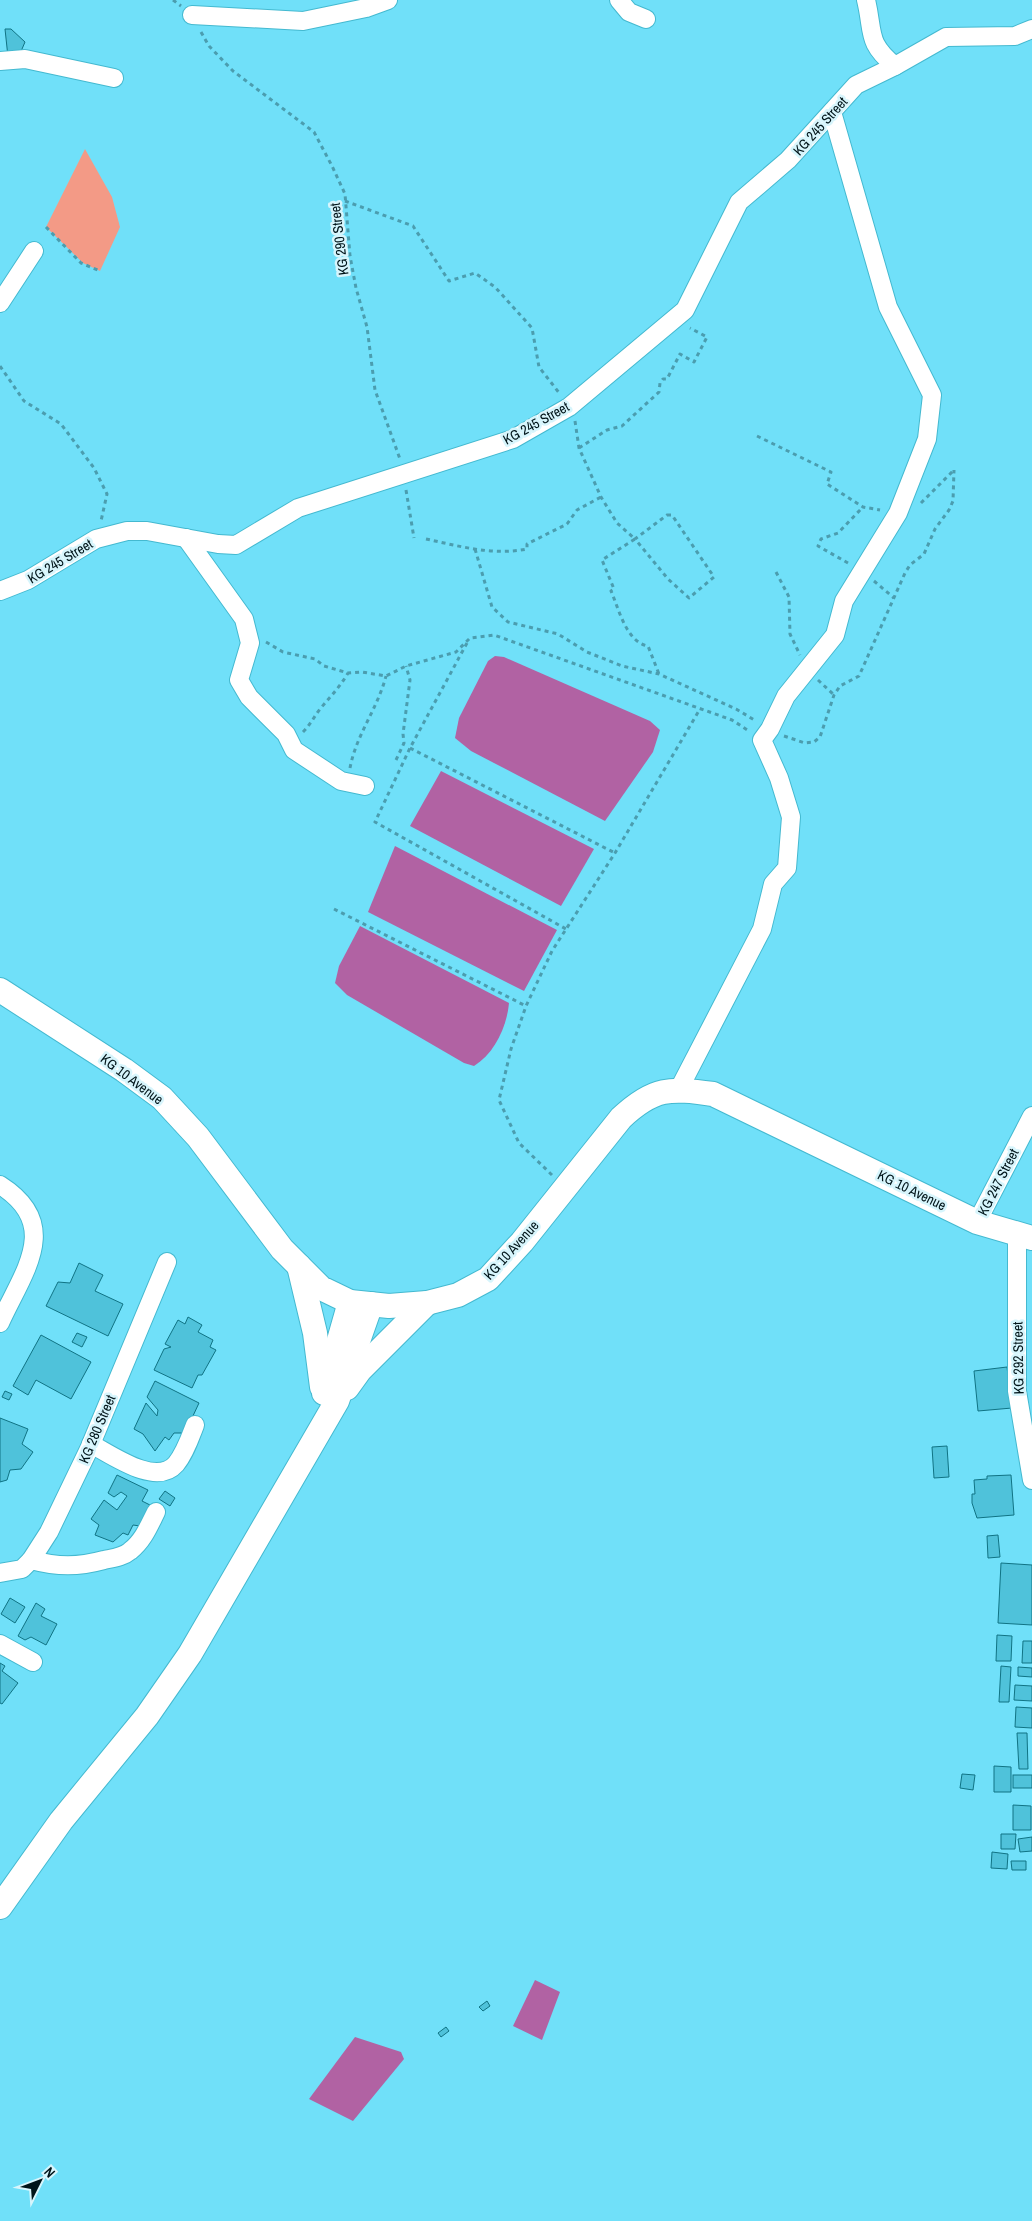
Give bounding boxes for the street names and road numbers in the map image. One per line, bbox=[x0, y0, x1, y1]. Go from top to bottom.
street label: KG 245 Street bbox=[789, 93, 851, 159]
street label: KG 290 Street bbox=[326, 202, 352, 276]
street label: KG 245 Street bbox=[500, 397, 572, 449]
street label: KG 245 Street bbox=[24, 535, 96, 587]
street label: KG 10 Avenue bbox=[97, 1050, 167, 1108]
street label: KG 247 Street bbox=[973, 1145, 1023, 1219]
street label: KG 10 Avenue bbox=[875, 1166, 949, 1214]
street label: KG 10 Avenue bbox=[480, 1217, 542, 1283]
street label: KG 292 Street bbox=[1008, 1321, 1028, 1395]
street label: KG 280 Street bbox=[74, 1392, 120, 1466]

